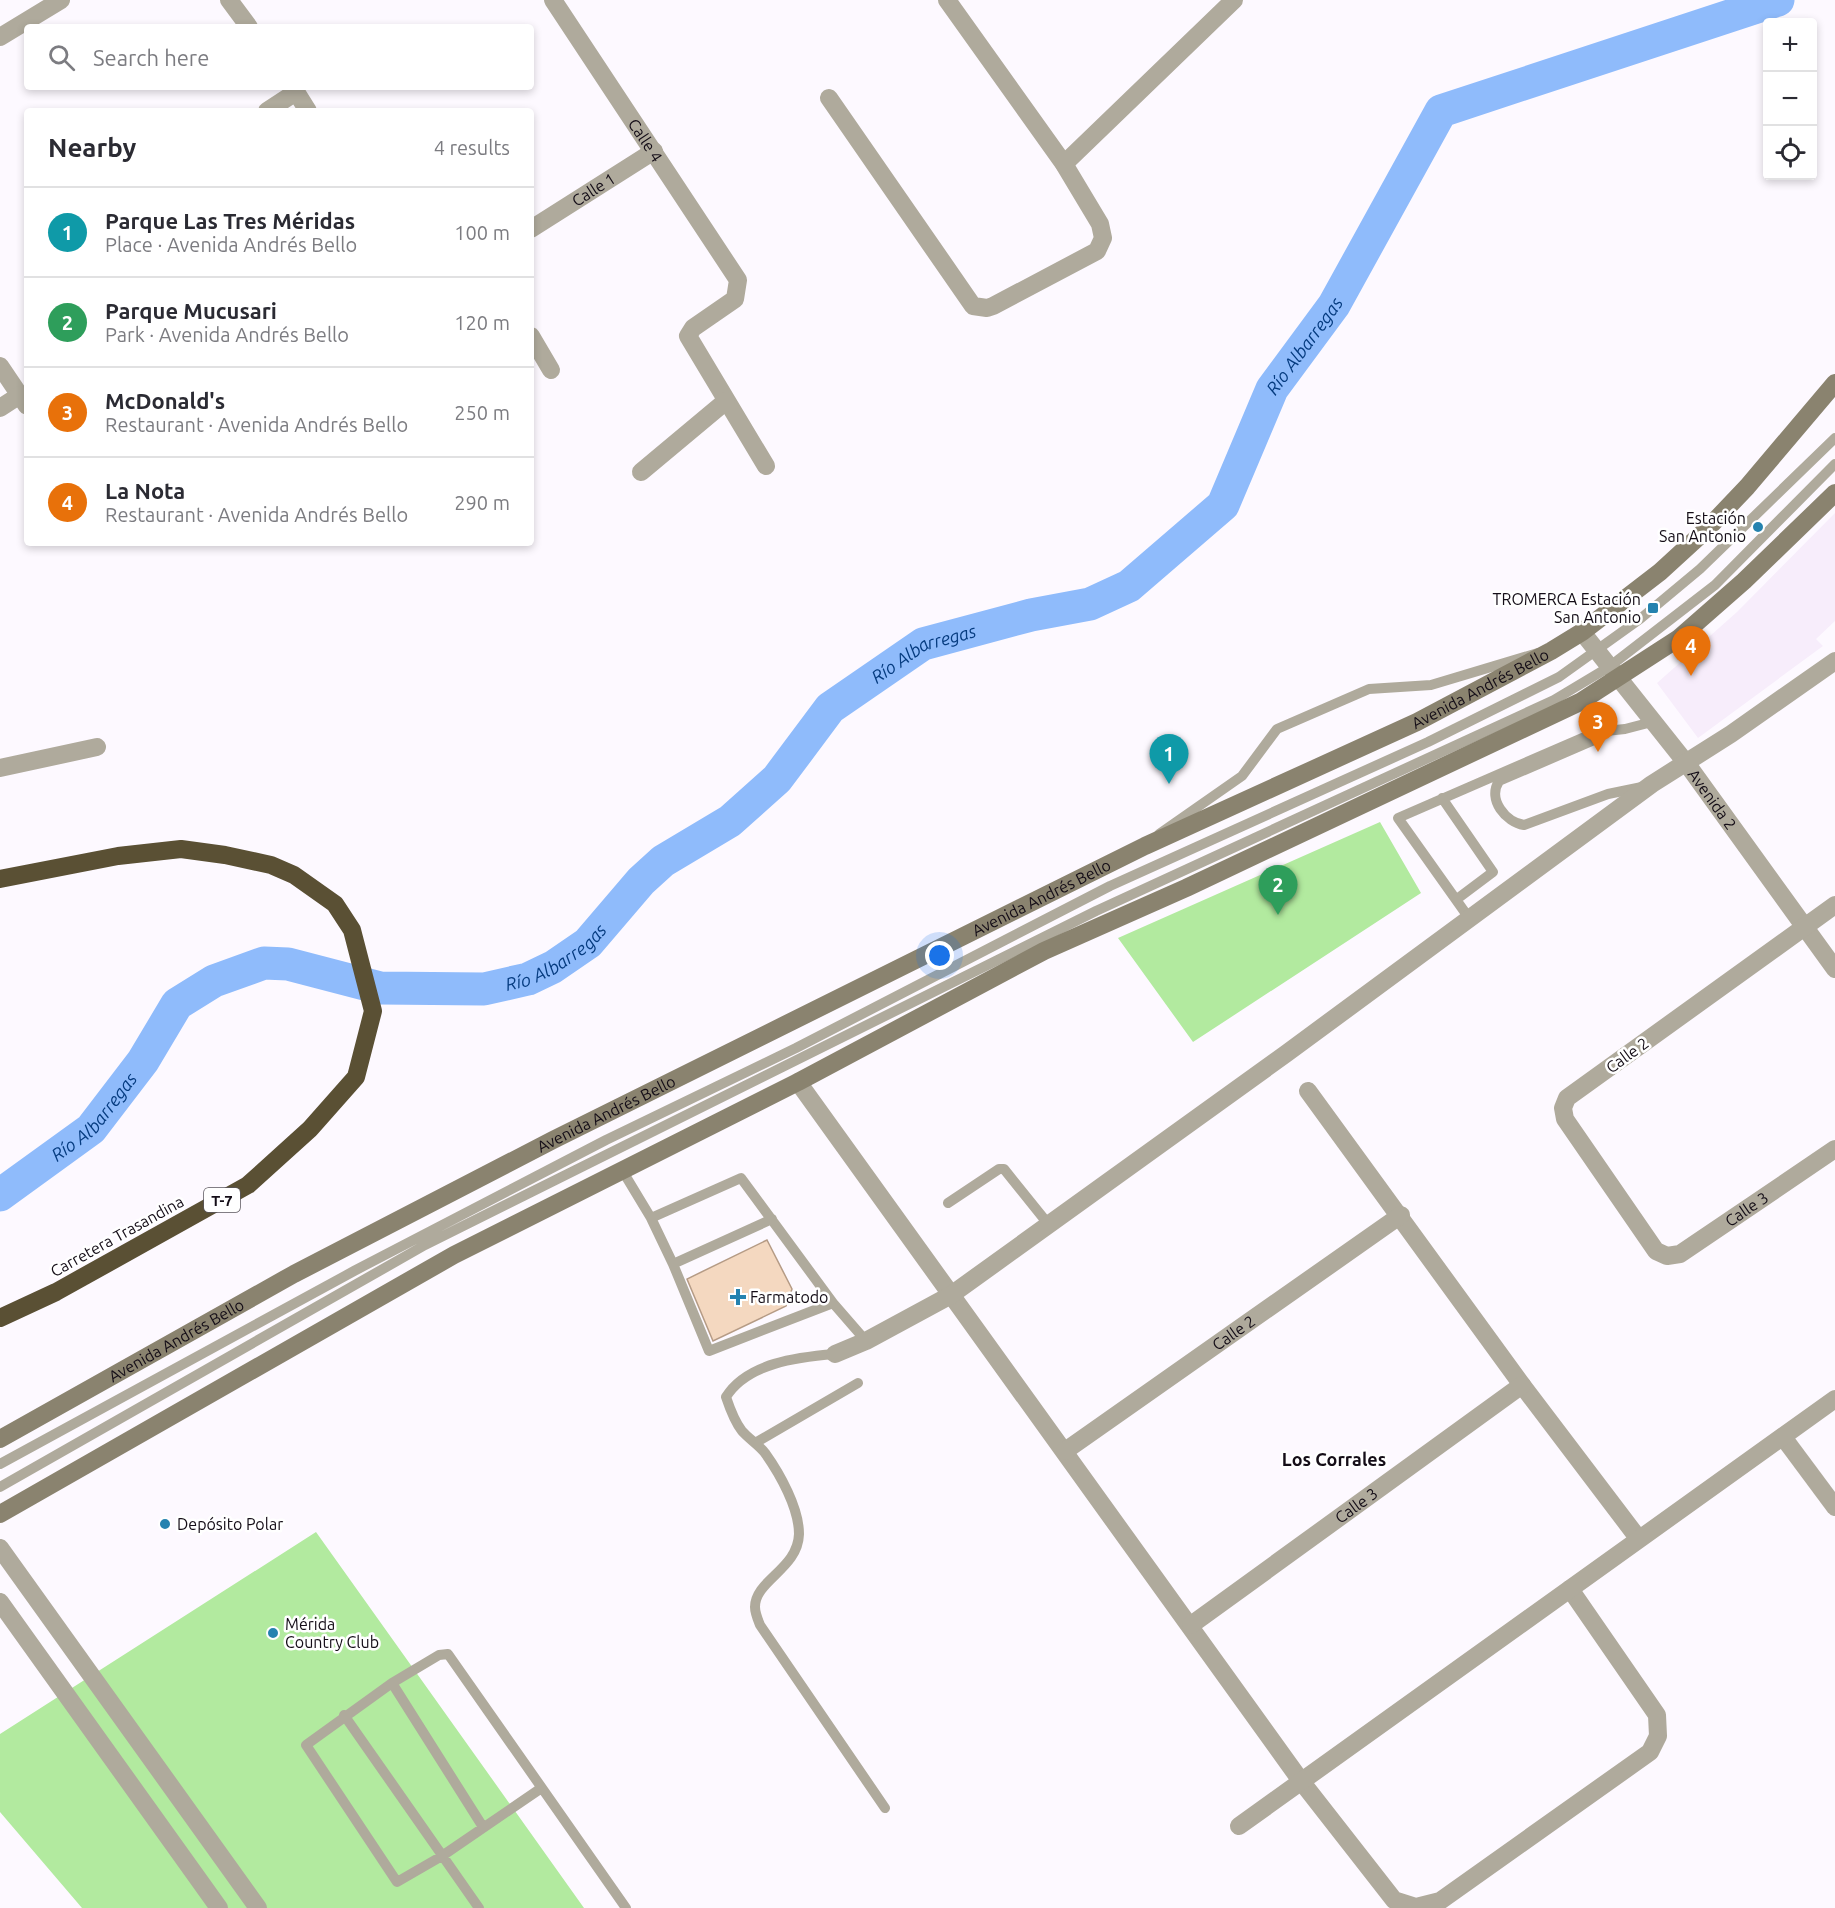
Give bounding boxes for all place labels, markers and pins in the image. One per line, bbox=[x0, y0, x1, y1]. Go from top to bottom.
place label: Estación San Antonio bbox=[1659, 509, 1746, 545]
marker: Estación San Antonio bbox=[1751, 520, 1765, 534]
place label: TROMERCA Estación San Antonio bbox=[1493, 590, 1641, 626]
marker: TROMERCA Estación San Antonio bbox=[1646, 601, 1660, 615]
pin: 4 bbox=[1672, 626, 1710, 676]
pin: 3 bbox=[1578, 702, 1618, 752]
pin: 1 bbox=[1150, 734, 1188, 784]
pin: 2 bbox=[1258, 866, 1298, 915]
place label: Farmatodo bbox=[750, 1288, 828, 1306]
marker: Farmatodo bbox=[731, 1290, 745, 1304]
place label: Depósito Polar bbox=[177, 1515, 283, 1533]
marker: Depósito Polar bbox=[158, 1517, 172, 1531]
place label: Mérida Country Club bbox=[285, 1615, 379, 1651]
marker: Mérida Country Club bbox=[266, 1626, 280, 1640]

